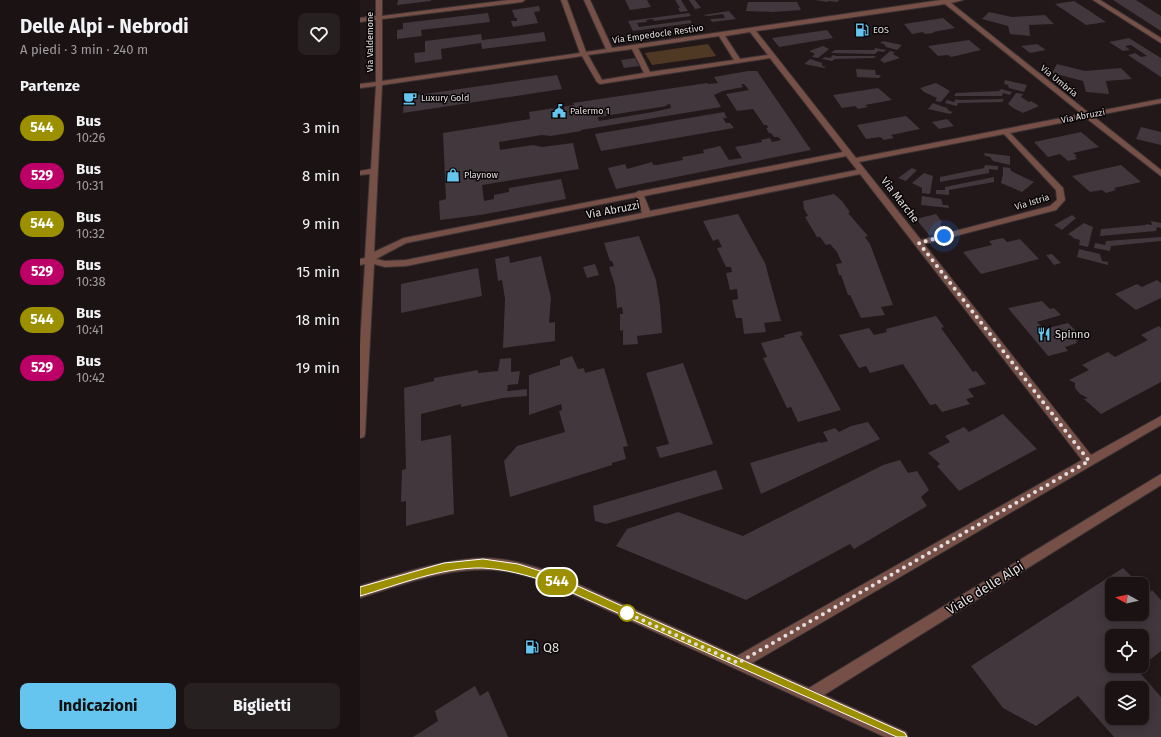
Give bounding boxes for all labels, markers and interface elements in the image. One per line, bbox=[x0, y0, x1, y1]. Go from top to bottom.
street label: Via Valdemone bbox=[365, 12, 375, 72]
button: heart bbox=[298, 13, 340, 55]
text: Delle Alpi - Nebrodi bbox=[20, 15, 189, 38]
fuel station icon: EOS bbox=[854, 22, 870, 38]
street label: Via Empedocle Restivo bbox=[612, 23, 704, 45]
place label: EOS bbox=[873, 25, 889, 35]
text: A piedi · 3 min · 240 m bbox=[20, 42, 148, 57]
street label: Via Umbria bbox=[1038, 63, 1080, 99]
text: Partenze bbox=[20, 77, 80, 95]
cafe icon: Luxury Gold bbox=[402, 90, 418, 106]
place label: Luxury Gold bbox=[421, 93, 469, 103]
public building icon: Palermo 1 bbox=[551, 103, 567, 119]
place label: Palermo 1 bbox=[570, 106, 610, 116]
street label: Via Abruzzi bbox=[1060, 107, 1106, 125]
text: Bus bbox=[76, 112, 101, 130]
text: 544 bbox=[30, 119, 54, 136]
text: 3 min bbox=[303, 119, 340, 137]
text: 10:26 bbox=[76, 130, 105, 145]
text: Bus bbox=[76, 160, 101, 178]
text: 529 bbox=[31, 167, 53, 184]
text: 8 min bbox=[302, 167, 340, 185]
shop icon: Playnow bbox=[445, 167, 461, 183]
place label: Playnow bbox=[464, 170, 498, 180]
street label: Via Marche bbox=[878, 175, 922, 225]
text: 10:31 bbox=[76, 178, 104, 193]
street label: Via Istria bbox=[1013, 192, 1051, 212]
street label: Via Abruzzi bbox=[585, 198, 641, 222]
text: Bus bbox=[76, 208, 101, 226]
text: 544 bbox=[30, 215, 54, 232]
text: 9 min bbox=[302, 215, 340, 233]
text: 10:32 bbox=[76, 226, 105, 241]
your location bbox=[934, 226, 954, 246]
text: Bus bbox=[76, 256, 101, 274]
text: 529 bbox=[31, 263, 53, 280]
text: 15 min bbox=[296, 263, 340, 281]
text: 10:38 bbox=[76, 274, 106, 289]
text: Bus bbox=[76, 304, 101, 322]
text: 544 bbox=[30, 311, 54, 328]
text: 18 min bbox=[295, 311, 340, 329]
text: 10:41 bbox=[76, 322, 104, 337]
restaurant icon: Spinno bbox=[1036, 326, 1052, 342]
place label: Spinno bbox=[1055, 328, 1090, 341]
text: Bus bbox=[76, 352, 101, 370]
text: 529 bbox=[31, 359, 53, 376]
text: 19 min bbox=[296, 359, 340, 377]
text: 10:42 bbox=[76, 370, 105, 385]
street label: Viale delle Alpi bbox=[944, 558, 1026, 618]
line badge: 544 bbox=[534, 569, 580, 595]
text: 544 bbox=[545, 573, 569, 590]
north arrow bbox=[1105, 577, 1149, 621]
map controls bbox=[1105, 577, 1149, 725]
unlabelled marker bbox=[618, 604, 636, 622]
button: locate bbox=[1105, 629, 1149, 673]
fuel station icon: Q8 bbox=[524, 639, 540, 655]
place label: Q8 bbox=[543, 640, 559, 655]
button: layers bbox=[1105, 681, 1149, 725]
button: Indicazioni bbox=[20, 683, 176, 729]
button: Biglietti bbox=[184, 683, 340, 729]

